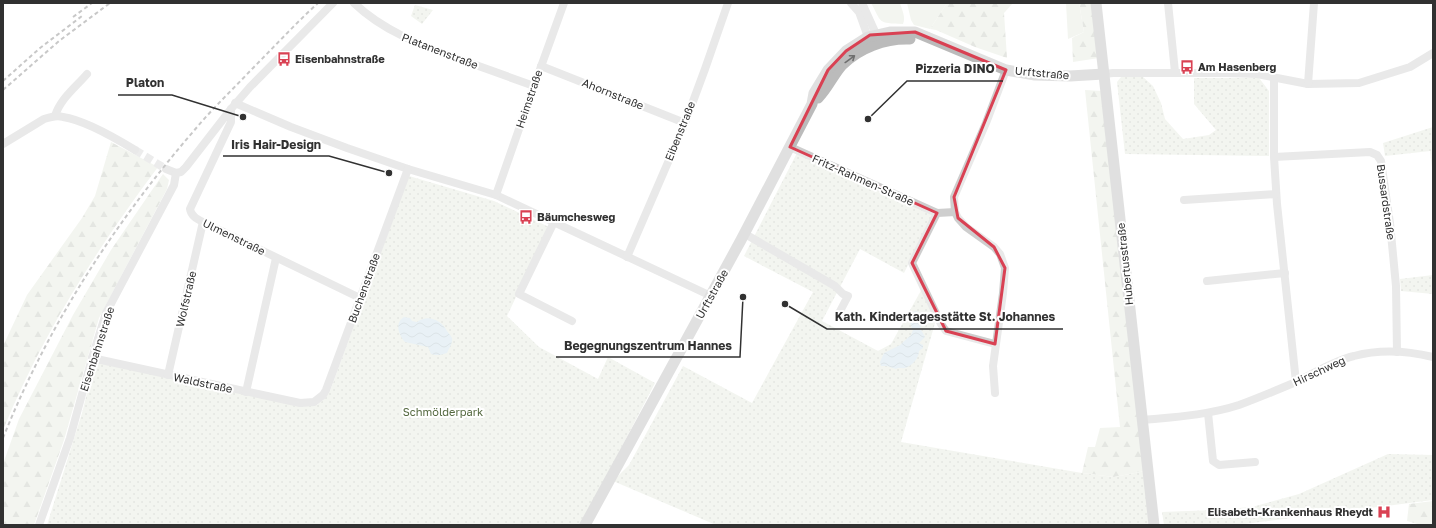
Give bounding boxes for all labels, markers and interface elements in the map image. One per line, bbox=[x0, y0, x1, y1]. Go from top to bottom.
street label: Platanenstraße bbox=[400, 30, 480, 71]
bus stop icon: Eisenbahnstraße bbox=[276, 51, 292, 67]
place label: Eisenbahnstraße bbox=[295, 52, 385, 65]
one-way arrow bbox=[845, 55, 856, 63]
callout: Pizzeria DINO bbox=[907, 57, 1003, 81]
bus stop icon: Am Hasenberg bbox=[1179, 59, 1195, 75]
place label: Am Hasenberg bbox=[1198, 60, 1277, 73]
text: Pizzeria DINO bbox=[915, 61, 995, 76]
street label: Urftstraße bbox=[1014, 64, 1070, 81]
street label: Heimstraße bbox=[512, 68, 545, 130]
callout: Platon bbox=[118, 71, 172, 95]
text: Platon bbox=[126, 75, 164, 90]
street label: Ahornstraße bbox=[581, 75, 646, 112]
street label: Eibenstraße bbox=[662, 99, 697, 162]
callout: Iris Hair-Design bbox=[223, 132, 329, 156]
text: Iris Hair-Design bbox=[231, 137, 321, 152]
street label: Fritz-Rahmen-Straße bbox=[810, 151, 916, 208]
street label: Bussardstraße bbox=[1375, 163, 1398, 241]
bus stop icon: Bäumchesweg bbox=[518, 209, 534, 225]
place label: Bäumchesweg bbox=[537, 210, 615, 223]
street label: Ulmenstraße bbox=[201, 216, 268, 257]
street label: Hubertusstraße bbox=[1114, 222, 1135, 306]
street label: Buchenstraße bbox=[345, 251, 382, 325]
street label: Urftstraße bbox=[693, 267, 730, 321]
street label: Wolfstraße bbox=[173, 269, 198, 328]
street label: Eisenbahnstraße bbox=[77, 305, 116, 393]
callout: Kath. Kindertagesstätte St. Johannes bbox=[827, 305, 1063, 329]
text: Kath. Kindertagesstätte St. Johannes bbox=[835, 309, 1055, 324]
callout: Begegnungszentrum Hannes bbox=[556, 333, 740, 357]
text: Begegnungszentrum Hannes bbox=[564, 338, 732, 353]
street label: Hirschweg bbox=[1291, 353, 1347, 388]
street label: Waldstraße bbox=[172, 370, 234, 395]
park label: Schmölderpark bbox=[403, 405, 483, 418]
hospital icon: Elisabeth-Krankenhaus Rheydt bbox=[1376, 504, 1392, 520]
place label: Elisabeth-Krankenhaus Rheydt bbox=[1207, 505, 1374, 518]

